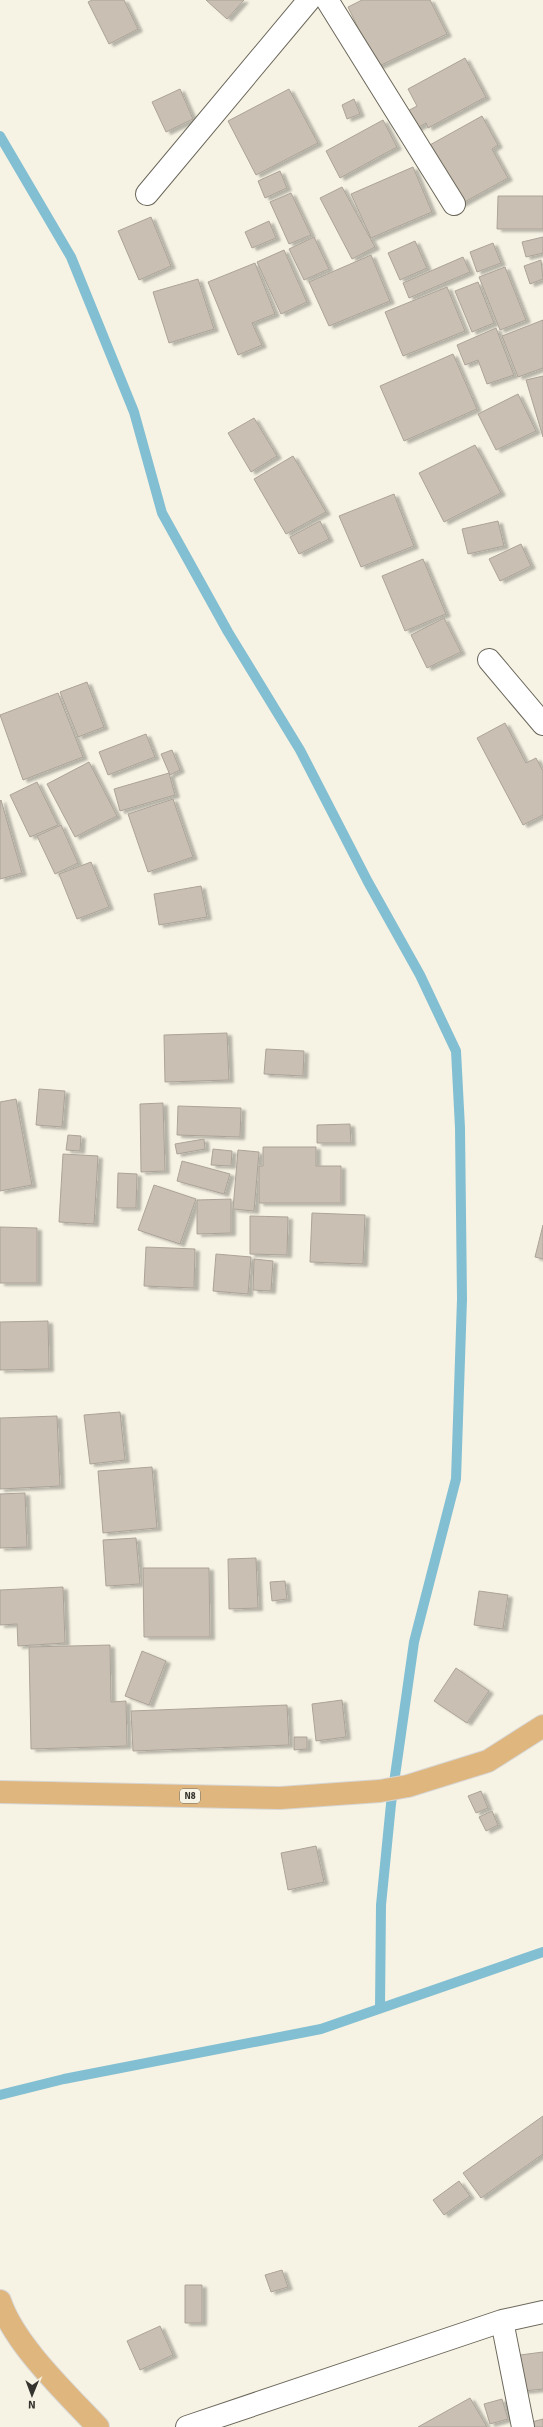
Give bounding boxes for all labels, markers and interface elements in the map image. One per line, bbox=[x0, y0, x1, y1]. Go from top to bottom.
road number: N8 bbox=[180, 1789, 200, 1803]
north arrow bbox=[12, 2375, 52, 2415]
text: N bbox=[28, 2398, 36, 2411]

